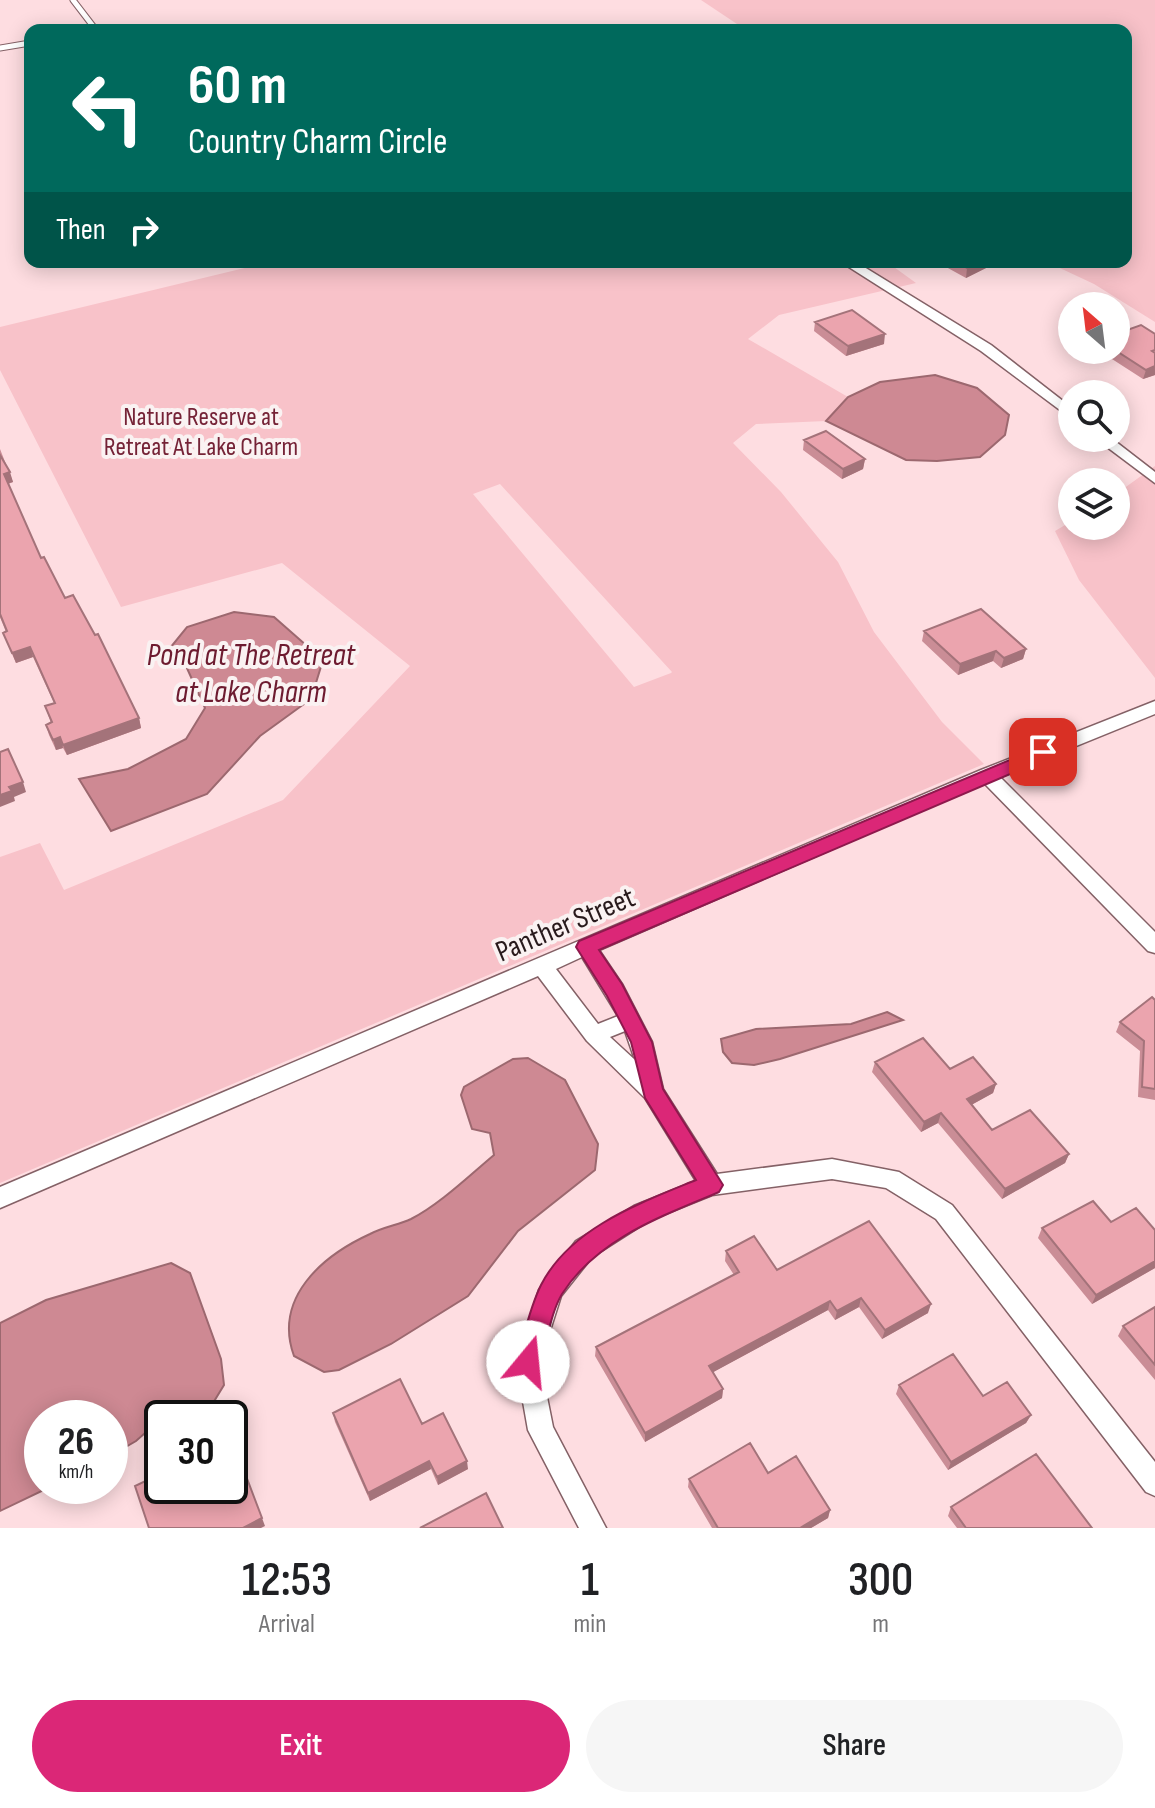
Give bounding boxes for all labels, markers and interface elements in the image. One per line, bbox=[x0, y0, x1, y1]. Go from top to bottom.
text: 60 m bbox=[188, 53, 287, 120]
icon: left bbox=[56, 56, 160, 160]
text: Country Charm Circle bbox=[188, 121, 447, 164]
icon: right bbox=[122, 208, 166, 252]
text: Then bbox=[56, 212, 106, 248]
north arrow bbox=[1058, 292, 1130, 364]
map controls bbox=[1058, 292, 1130, 540]
button: search bbox=[1058, 380, 1130, 452]
park label: Nature Reserve at Retreat At Lake Charm bbox=[104, 402, 298, 463]
button: layers bbox=[1058, 468, 1130, 540]
water label: Pond at The Retreat at Lake Charm bbox=[147, 636, 357, 712]
pin bbox=[1009, 718, 1077, 786]
icon: arrive bbox=[1021, 730, 1065, 774]
street label: Panther Street bbox=[490, 880, 640, 970]
position arrow bbox=[486, 1320, 570, 1404]
speed limit sign: 30 bbox=[144, 1400, 248, 1504]
text: 26 bbox=[58, 1418, 94, 1466]
text: km/h bbox=[59, 1460, 93, 1484]
text: 12:53 bbox=[242, 1552, 332, 1609]
text: 1 bbox=[581, 1552, 599, 1609]
text: 300 bbox=[848, 1552, 913, 1609]
text: Arrival bbox=[259, 1609, 315, 1640]
text: min bbox=[574, 1609, 606, 1640]
text: m bbox=[872, 1609, 889, 1640]
button: Exit bbox=[32, 1700, 570, 1792]
button: Share bbox=[586, 1700, 1123, 1792]

